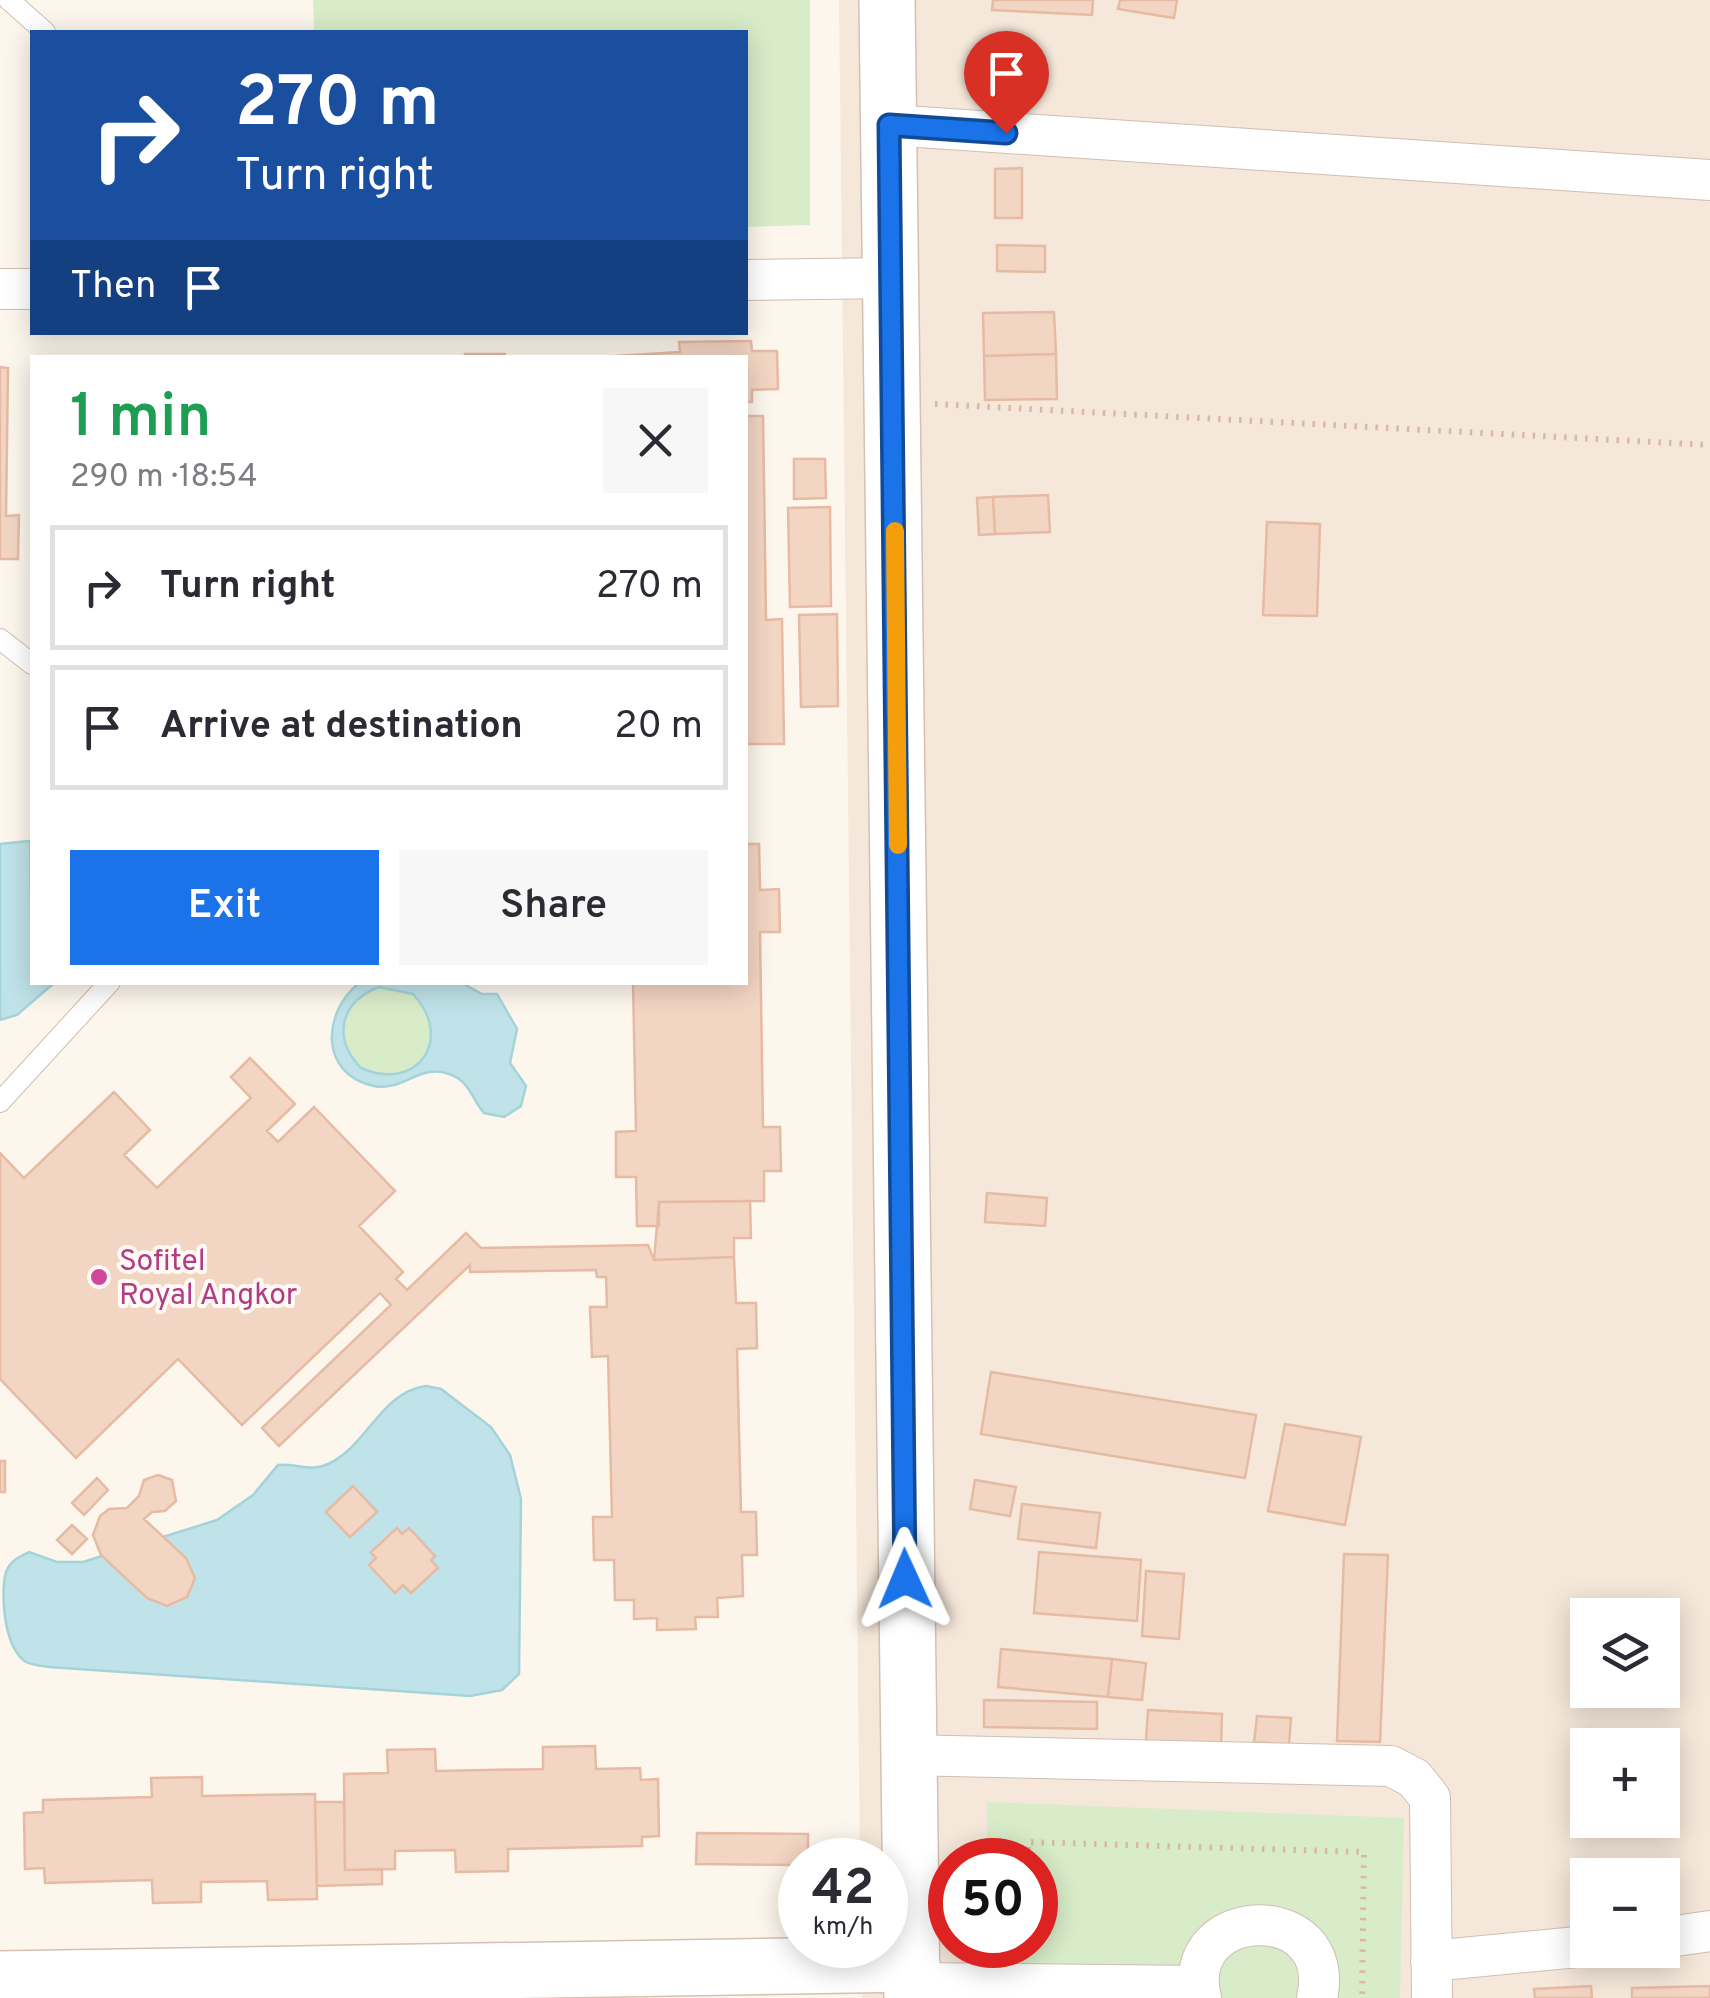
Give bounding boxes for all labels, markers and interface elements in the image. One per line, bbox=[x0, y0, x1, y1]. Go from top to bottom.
pin bbox=[964, 31, 1049, 134]
icon: arrive bbox=[979, 46, 1034, 101]
text: 270 m bbox=[235, 62, 440, 151]
icon: right bbox=[70, 70, 200, 200]
text: Turn right bbox=[235, 149, 434, 206]
icon: arrive bbox=[176, 260, 231, 315]
text: Then bbox=[70, 263, 156, 312]
text: 1 min bbox=[70, 382, 211, 458]
button: close bbox=[603, 388, 708, 493]
text: 290 m · 18:54 bbox=[70, 458, 258, 498]
icon: right bbox=[75, 560, 130, 615]
text: Turn right bbox=[160, 563, 335, 612]
text: 270 m bbox=[596, 563, 703, 612]
icon: arrive bbox=[75, 700, 130, 755]
text: Arrive at destination bbox=[160, 703, 523, 752]
text: 20 m bbox=[614, 703, 703, 752]
button: Exit bbox=[70, 850, 379, 965]
button: Share bbox=[399, 850, 708, 965]
place label: Sofitel Royal Angkor bbox=[119, 1244, 298, 1315]
marker: Sofitel Royal Angkor bbox=[88, 1266, 110, 1288]
position arrow bbox=[853, 1527, 957, 1631]
map controls bbox=[1570, 1598, 1680, 1968]
button: layers bbox=[1570, 1598, 1680, 1708]
button: + bbox=[1570, 1728, 1680, 1838]
speed limit sign: 50 bbox=[928, 1838, 1058, 1968]
button: − bbox=[1570, 1858, 1680, 1968]
text: 42 bbox=[812, 1859, 874, 1922]
text: km/h bbox=[813, 1912, 873, 1944]

